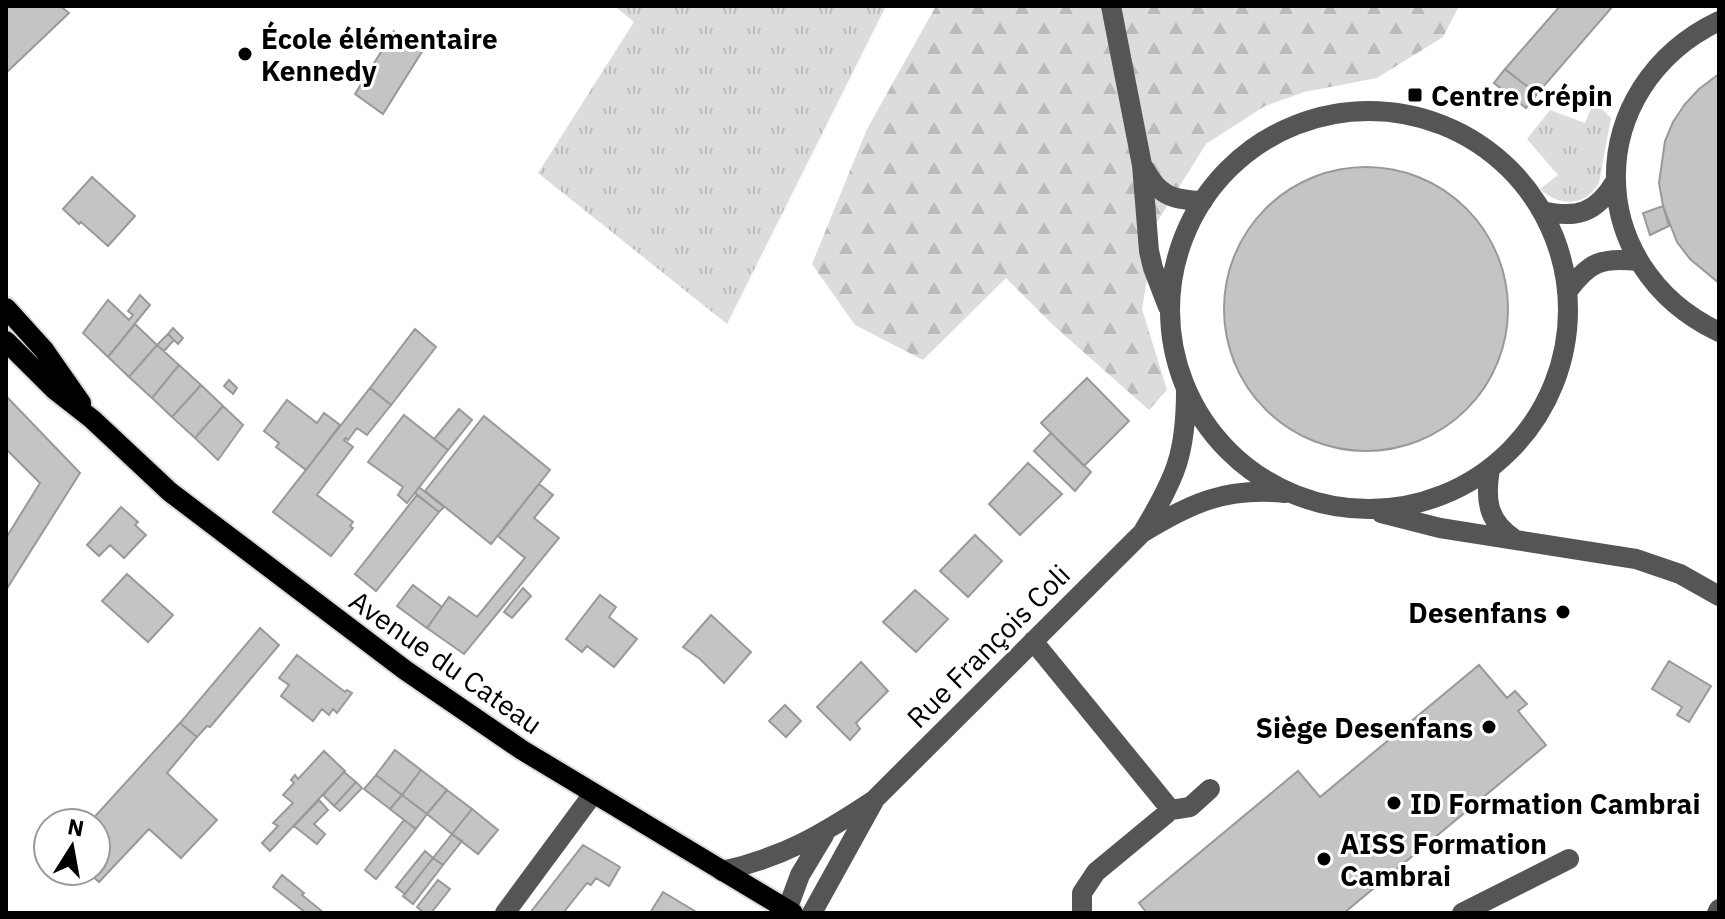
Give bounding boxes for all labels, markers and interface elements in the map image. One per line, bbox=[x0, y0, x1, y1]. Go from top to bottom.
place label: École élémentaire Kennedy bbox=[261, 20, 498, 89]
marker: École élémentaire Kennedy bbox=[236, 45, 254, 63]
place label: Centre Crépin bbox=[1431, 77, 1613, 114]
marker: Centre Crépin bbox=[1406, 86, 1424, 104]
street label: Rue François Coli bbox=[898, 556, 1078, 736]
street label: Avenue du Cateau bbox=[342, 582, 550, 742]
place label: Desenfans bbox=[1408, 594, 1547, 631]
marker: Desenfans bbox=[1554, 603, 1572, 621]
place label: Siège Desenfans bbox=[1256, 709, 1473, 746]
marker: Siège Desenfans bbox=[1480, 718, 1498, 736]
place label: ID Formation Cambrai bbox=[1410, 785, 1701, 822]
marker: ID Formation Cambrai bbox=[1385, 794, 1403, 812]
north arrow bbox=[32, 807, 112, 887]
text: N bbox=[65, 811, 87, 843]
place label: AISS Formation Cambrai bbox=[1340, 825, 1547, 894]
marker: AISS Formation Cambrai bbox=[1315, 850, 1333, 868]

